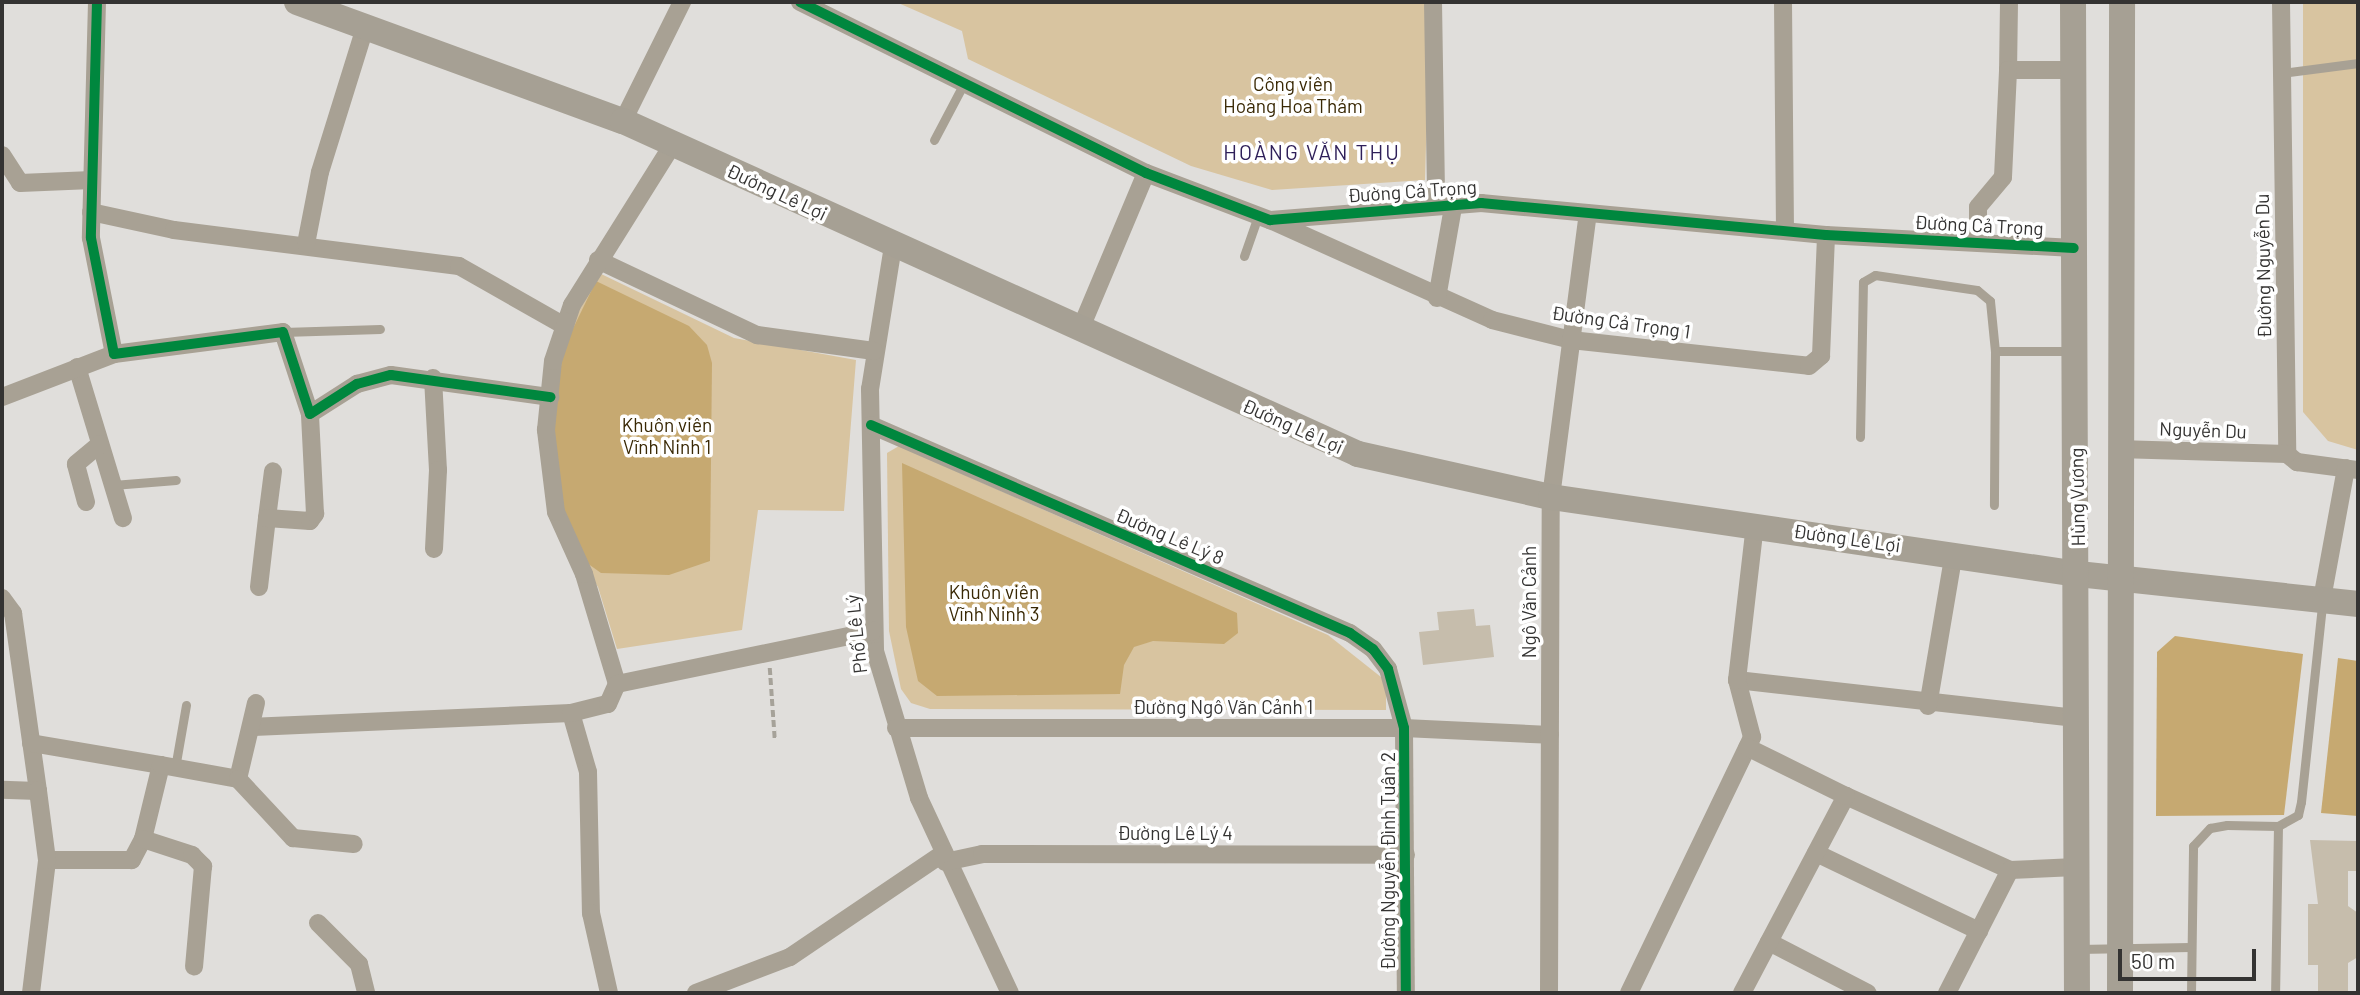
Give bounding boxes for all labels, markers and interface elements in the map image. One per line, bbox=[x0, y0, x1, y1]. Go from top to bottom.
park label: Công viên Hoàng Hoa Thám bbox=[1223, 73, 1363, 117]
district label: HOÀNG VĂN THỤ bbox=[1225, 139, 1399, 165]
street label: Đường Lê Lợi bbox=[723, 159, 831, 225]
street label: Đường Cả Trọng bbox=[1347, 175, 1477, 207]
street label: Đường Nguyễn Du bbox=[2250, 193, 2276, 339]
street label: Đường Cả Trọng bbox=[1914, 210, 2044, 240]
street label: Đường Cả Trọng 1 bbox=[1550, 301, 1692, 343]
street label: Đường Lê Lợi bbox=[1239, 394, 1347, 458]
park label: Khuôn viên Vĩnh Ninh 1 bbox=[622, 414, 712, 458]
street label: Nguyễn Du bbox=[2159, 417, 2247, 443]
street label: Hùng Vương bbox=[2065, 447, 2089, 547]
street label: Đường Lê Lý 8 bbox=[1113, 503, 1227, 569]
street label: Đường Lê Lợi bbox=[1792, 519, 1902, 557]
street label: Ngô Văn Cảnh bbox=[1518, 546, 1540, 658]
park label: Khuôn viên Vĩnh Ninh 3 bbox=[948, 581, 1040, 625]
street label: Phố Lê Lý bbox=[841, 593, 871, 675]
street label: Đường Ngô Văn Cảnh 1 bbox=[1133, 696, 1313, 718]
street label: Đường Nguyễn Đình Tuân 2 bbox=[1377, 752, 1399, 970]
street label: Đường Lê Lý 4 bbox=[1117, 822, 1233, 844]
scale bar bbox=[2122, 936, 2260, 980]
text: 50 m bbox=[2131, 948, 2175, 973]

